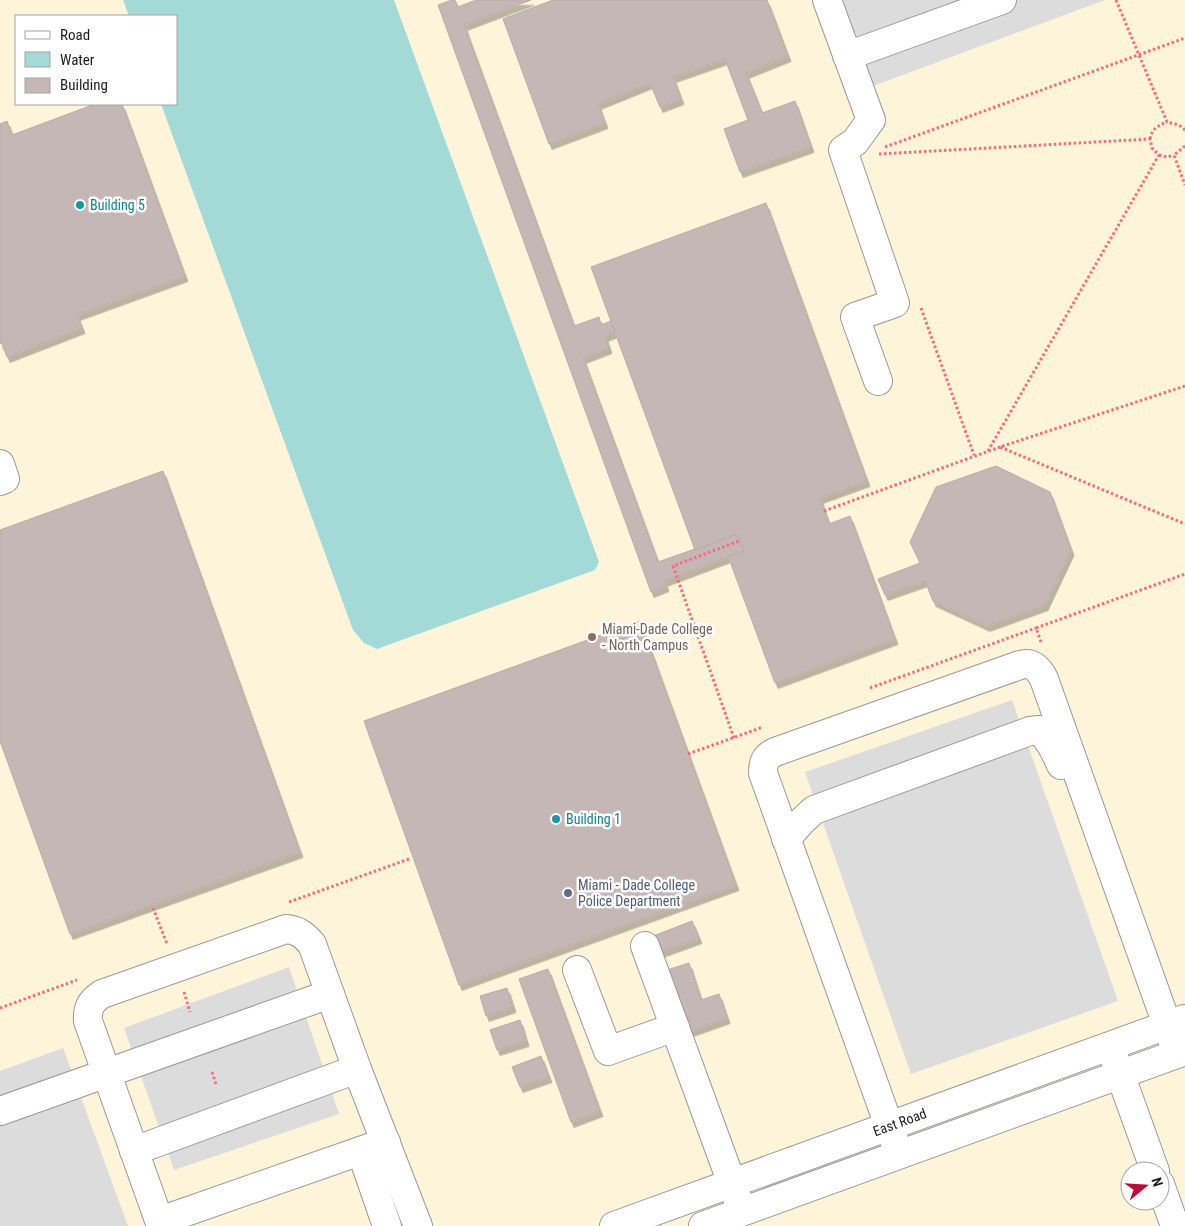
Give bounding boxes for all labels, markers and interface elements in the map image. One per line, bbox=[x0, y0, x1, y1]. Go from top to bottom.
legend bbox=[15, 15, 178, 105]
text: Road bbox=[60, 26, 90, 44]
text: Water bbox=[60, 51, 95, 69]
text: Building bbox=[60, 76, 108, 94]
place label: Building 5 bbox=[90, 197, 145, 213]
marker: Building 5 bbox=[74, 199, 86, 211]
place label: Miami-Dade College - North Campus bbox=[602, 621, 713, 653]
marker: Miami-Dade College - North Campus bbox=[586, 631, 598, 643]
place label: Building 1 bbox=[566, 811, 621, 827]
marker: Building 1 bbox=[550, 813, 562, 825]
place label: Miami - Dade College Police Department bbox=[578, 877, 695, 909]
marker: Miami - Dade College Police Department bbox=[562, 887, 574, 899]
street label: East Road bbox=[871, 1105, 929, 1139]
north arrow bbox=[1120, 1161, 1170, 1211]
text: N bbox=[1148, 1175, 1166, 1189]

